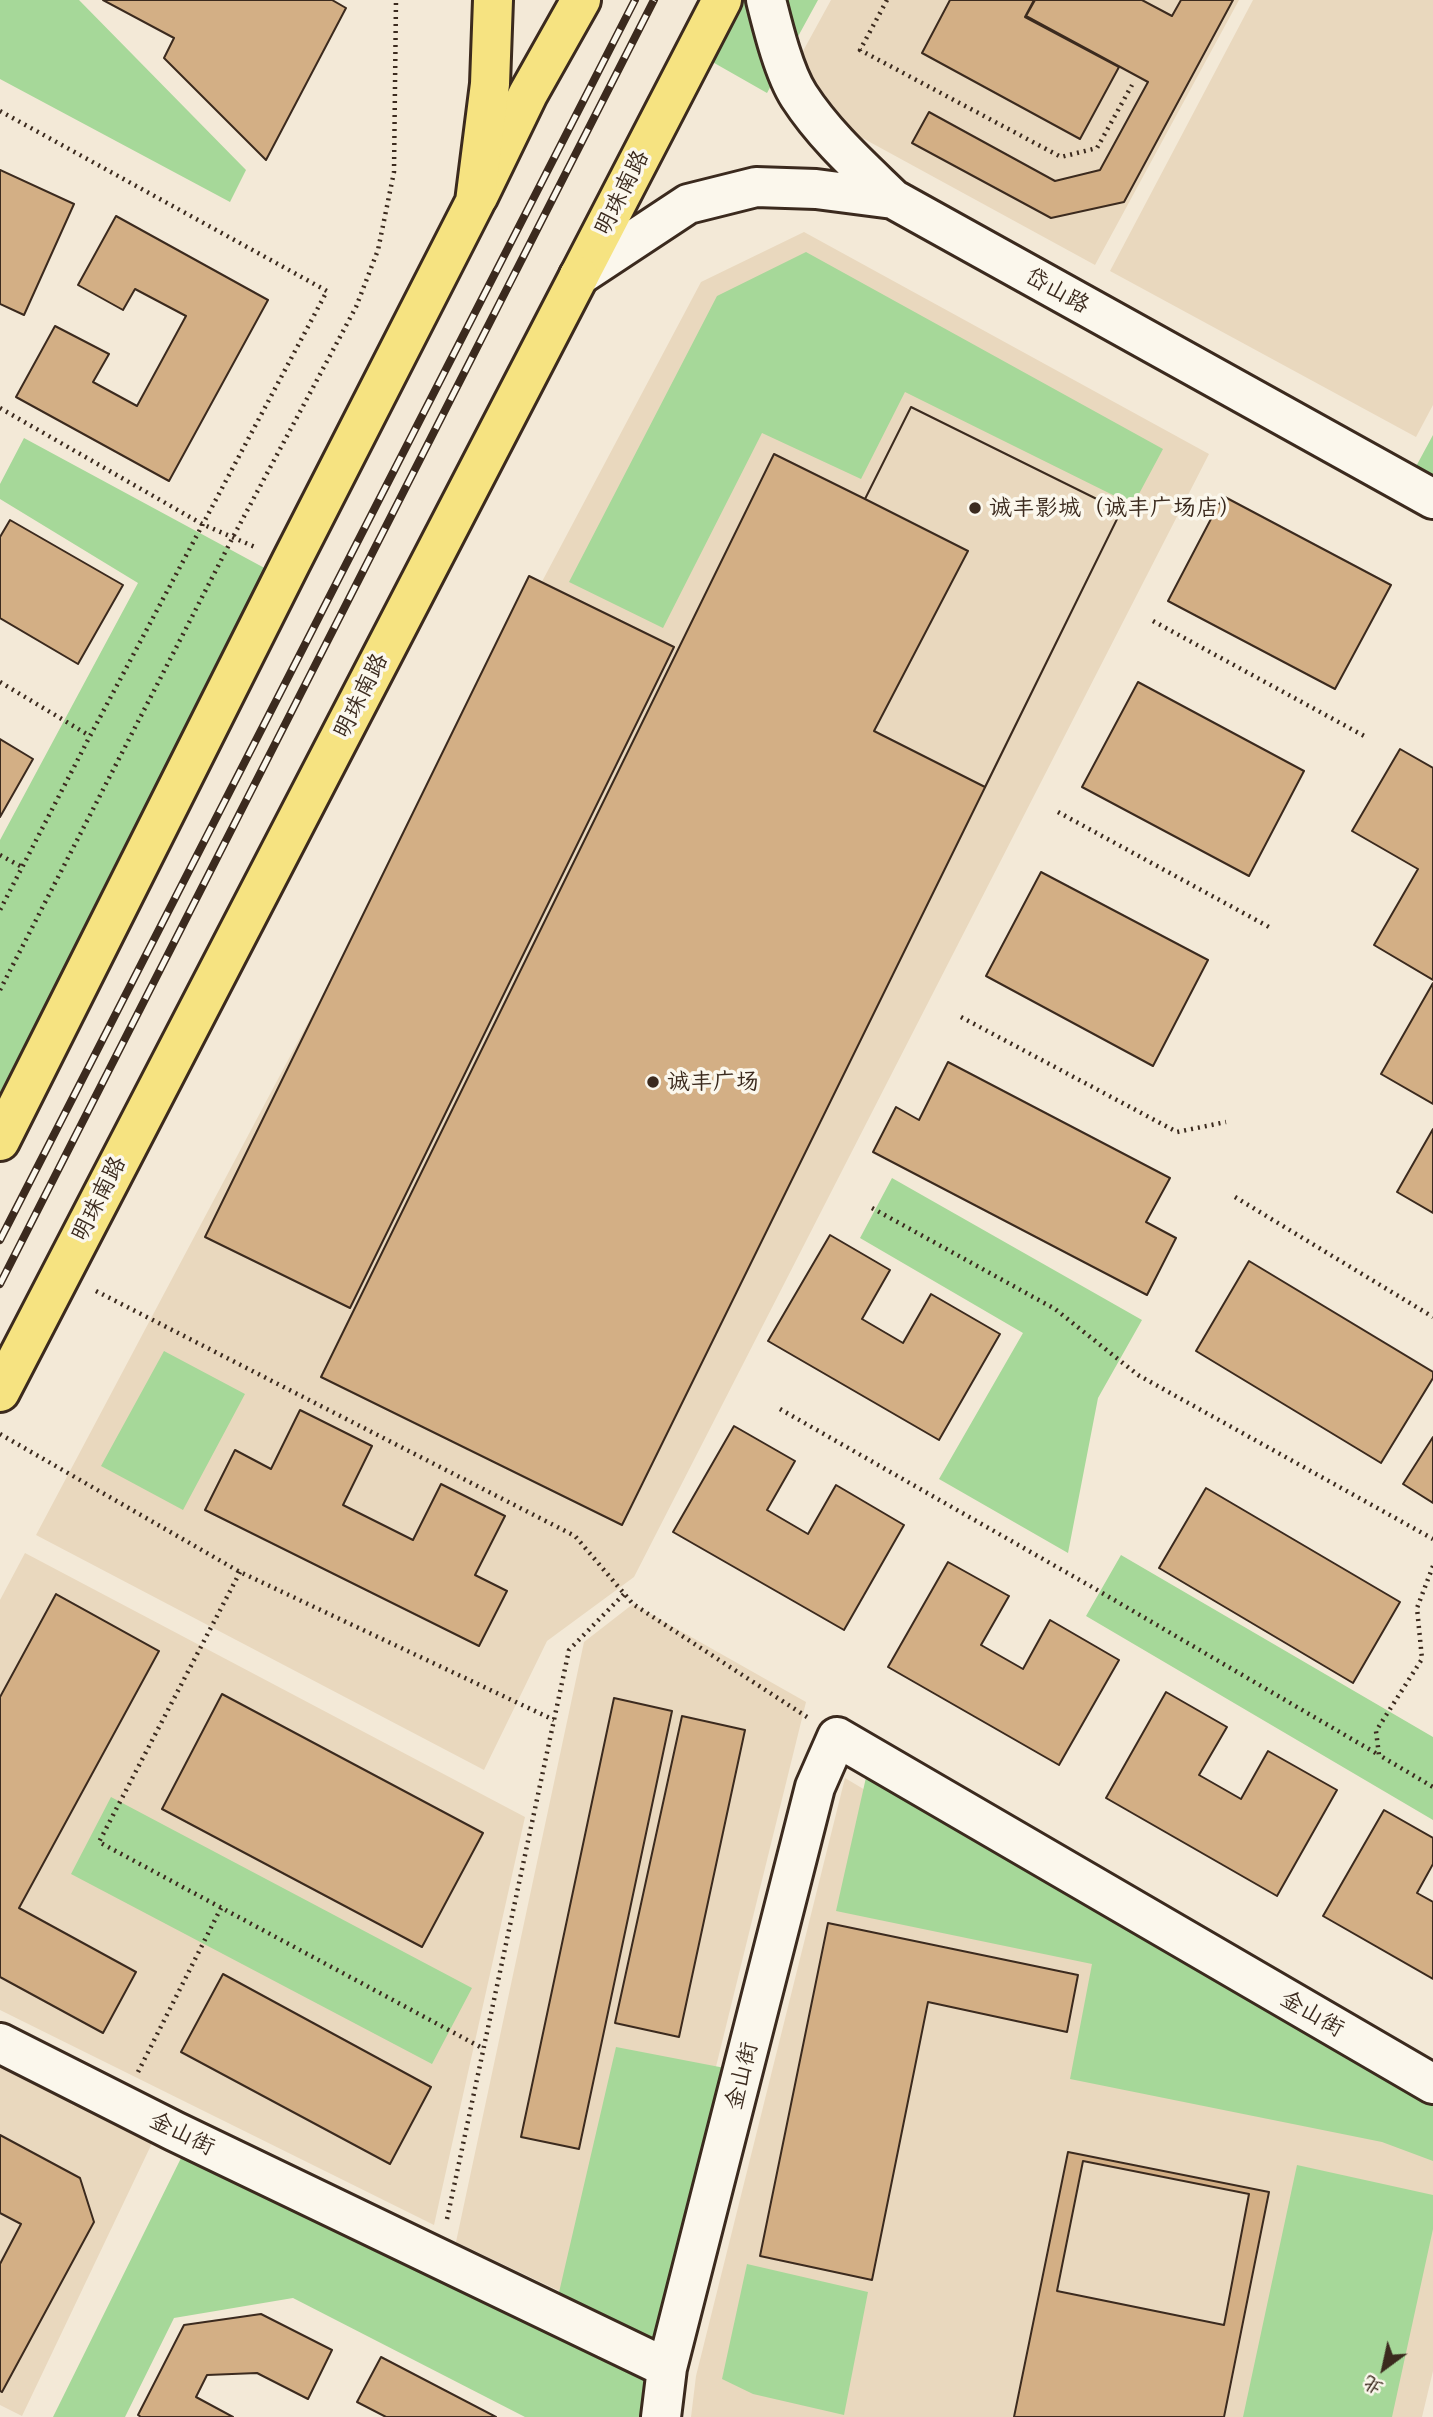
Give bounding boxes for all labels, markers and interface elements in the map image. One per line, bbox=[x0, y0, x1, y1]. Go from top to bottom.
street label: 明珠南路 bbox=[589, 146, 655, 240]
street label: 岱山路 bbox=[1020, 262, 1094, 320]
place label: 诚丰影城（诚丰广场店） bbox=[989, 494, 1242, 522]
marker: 诚丰影城（诚丰广场店） bbox=[967, 500, 983, 516]
street label: 明珠南路 bbox=[328, 649, 394, 743]
place label: 诚丰广场 bbox=[667, 1068, 759, 1096]
marker: 诚丰广场 bbox=[645, 1074, 661, 1090]
street label: 明珠南路 bbox=[66, 1152, 132, 1246]
street label: 金山街 bbox=[1275, 1985, 1349, 2043]
street label: 金山街 bbox=[720, 2039, 764, 2113]
street label: 金山街 bbox=[145, 2106, 219, 2162]
north arrow bbox=[1349, 2333, 1419, 2403]
text: 北 bbox=[1358, 2370, 1387, 2401]

